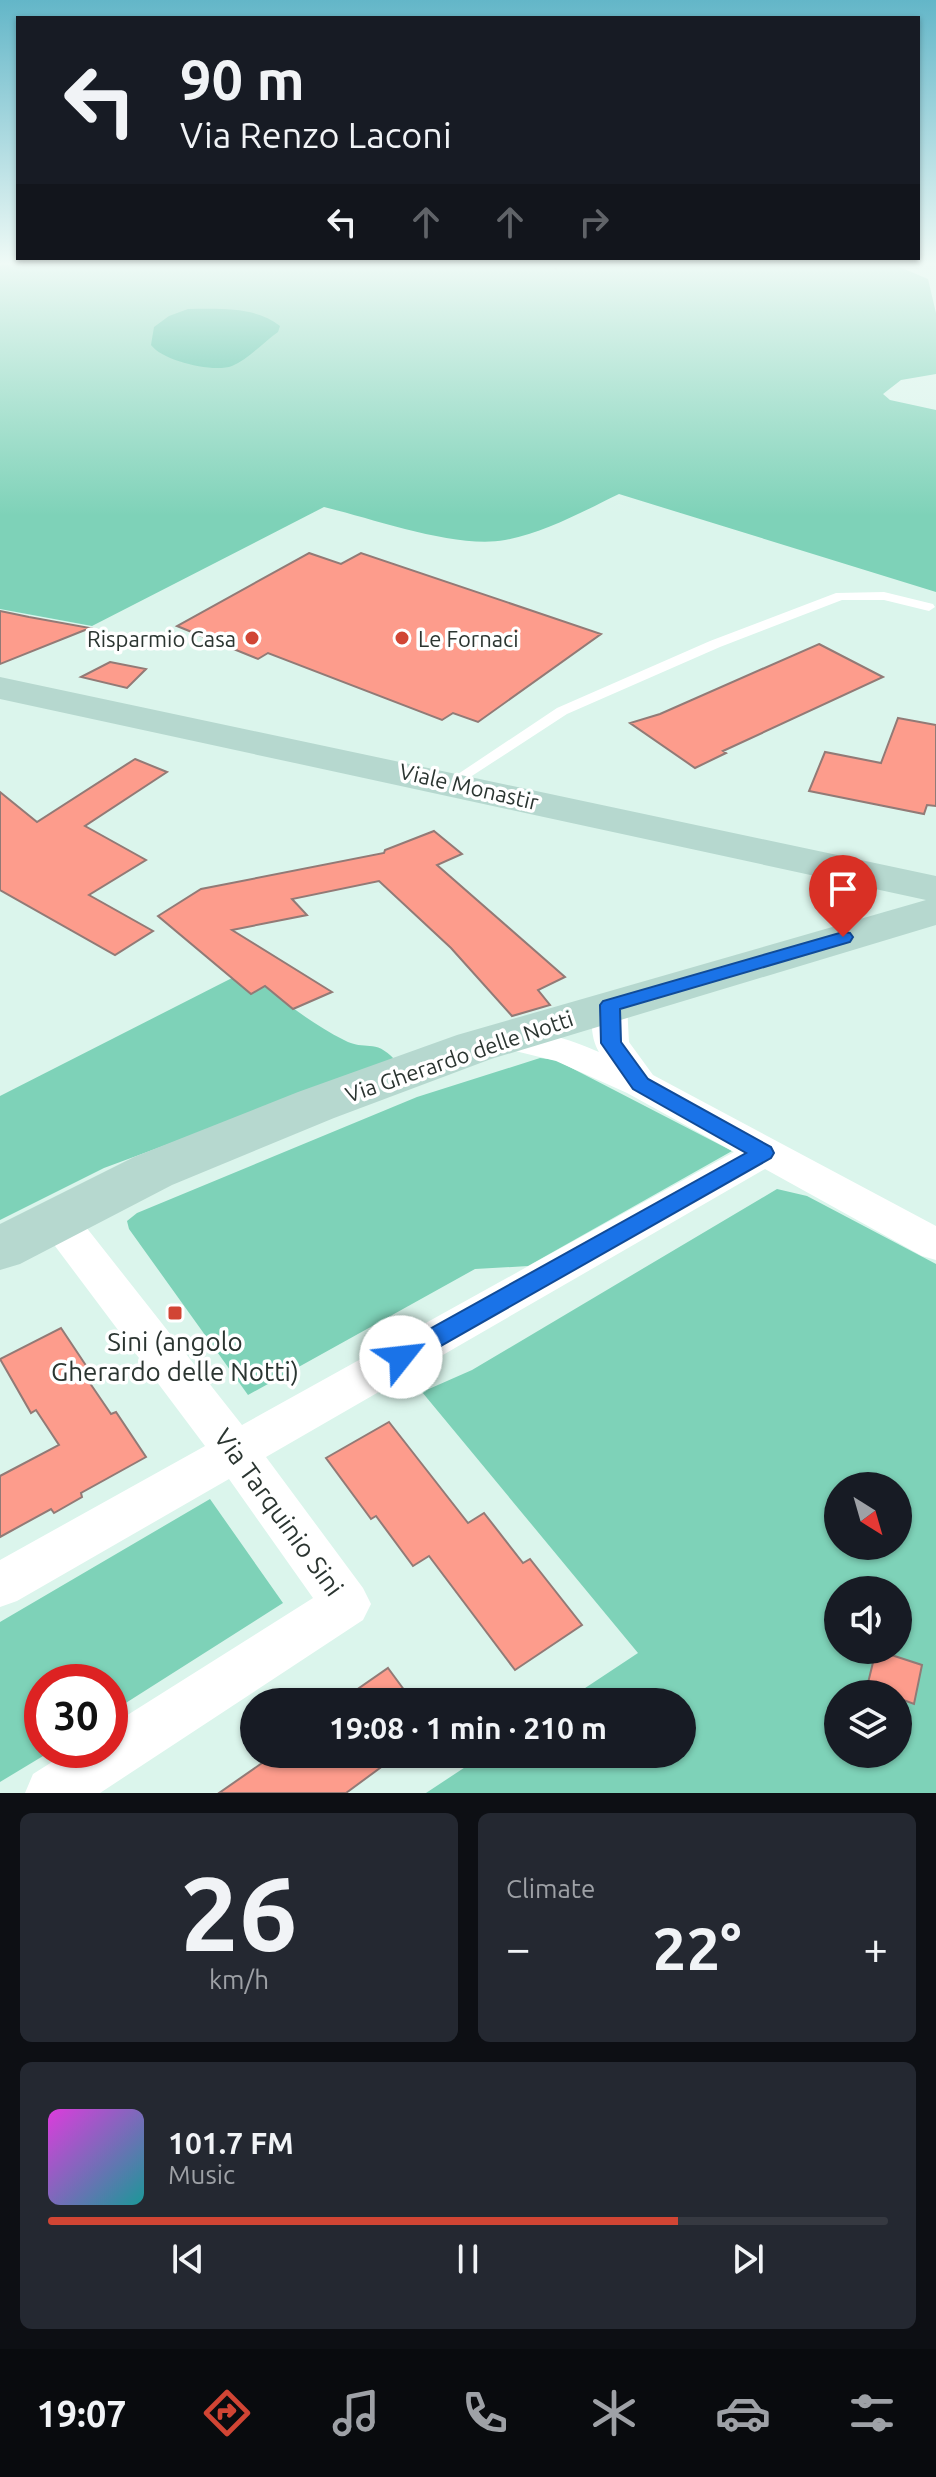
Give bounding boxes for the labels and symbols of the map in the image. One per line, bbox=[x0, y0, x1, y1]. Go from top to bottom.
place label: Risparmio Casa bbox=[87, 626, 236, 651]
place label: Le Fornaci bbox=[418, 626, 519, 651]
marker: Risparmio Casa bbox=[243, 629, 261, 647]
marker: Le Fornaci bbox=[393, 629, 411, 647]
street label: Viale Monastir bbox=[397, 758, 542, 814]
pin bbox=[809, 855, 877, 937]
street label: Via Gherardo delle Notti bbox=[342, 1005, 576, 1107]
marker: Sini (angolo Gherardo delle Notti) bbox=[166, 1304, 184, 1322]
position arrow bbox=[359, 1315, 443, 1399]
place label: Sini (angolo Gherardo delle Notti) bbox=[51, 1327, 299, 1386]
street label: Via Tarquinio Sini bbox=[209, 1423, 349, 1601]
north arrow bbox=[824, 1472, 912, 1560]
speed limit sign: 30 bbox=[24, 1664, 128, 1768]

